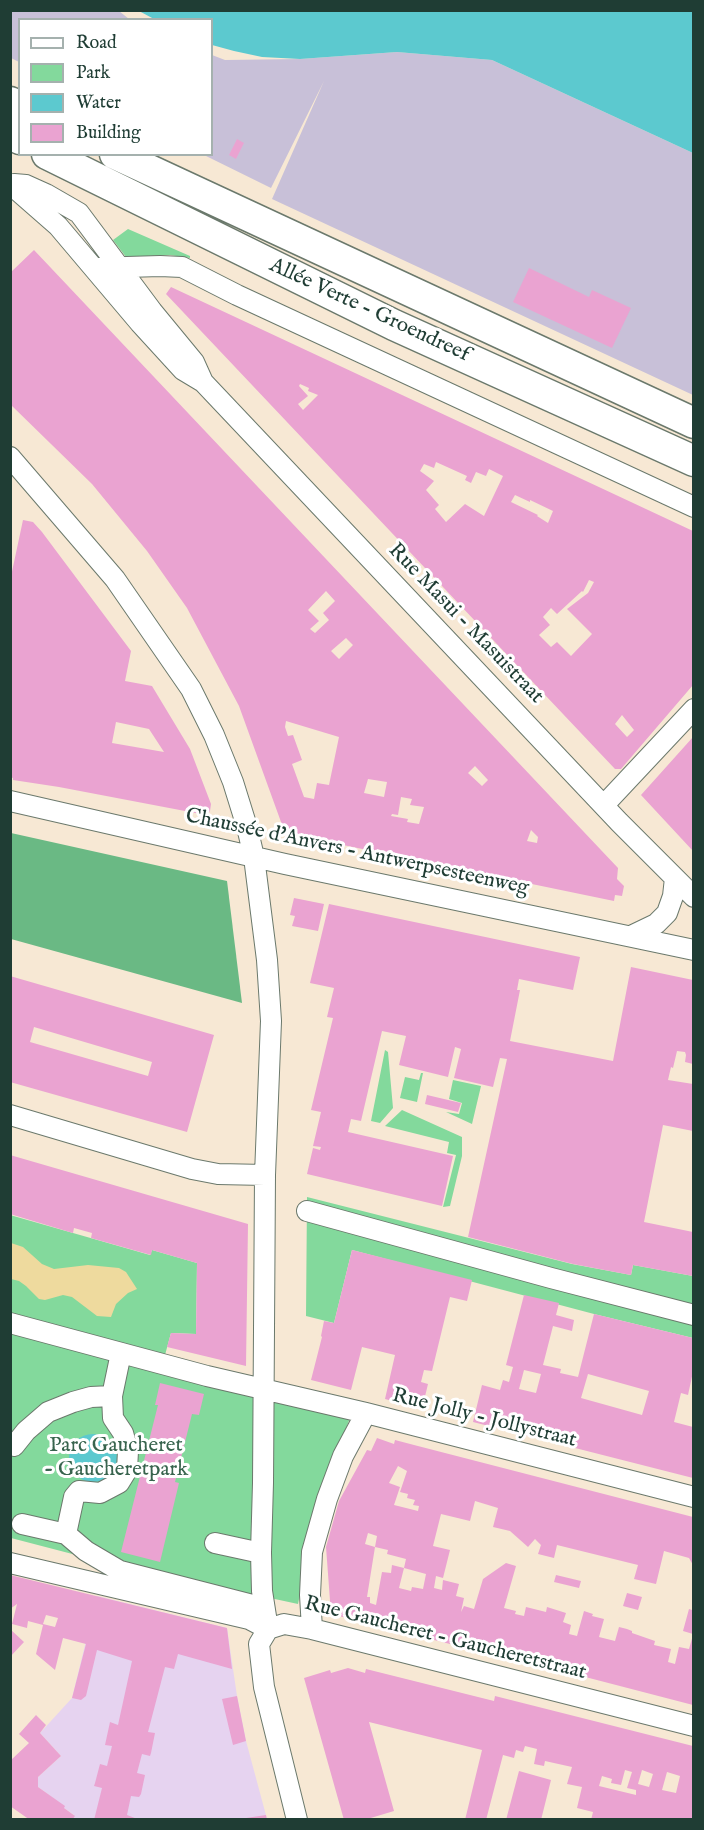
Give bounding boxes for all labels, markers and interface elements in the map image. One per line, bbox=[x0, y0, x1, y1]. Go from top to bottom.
legend bbox=[18, 18, 213, 156]
text: Road bbox=[76, 32, 117, 55]
text: Park bbox=[76, 62, 110, 85]
text: Water bbox=[76, 92, 121, 115]
text: Building bbox=[76, 122, 141, 145]
street label: Allée Verte - Groendreef bbox=[265, 254, 473, 368]
street label: Rue Masui - Masuistraat bbox=[382, 539, 548, 709]
street label: Chaussée d'Anvers - Antwerpsesteenweg bbox=[183, 804, 531, 902]
street label: Rue Jolly - Jollystraat bbox=[389, 1384, 579, 1454]
park label: Parc Gaucheret - Gaucheretpark bbox=[44, 1434, 188, 1484]
street label: Rue Gaucheret - Gaucheretstraat bbox=[301, 1592, 589, 1686]

